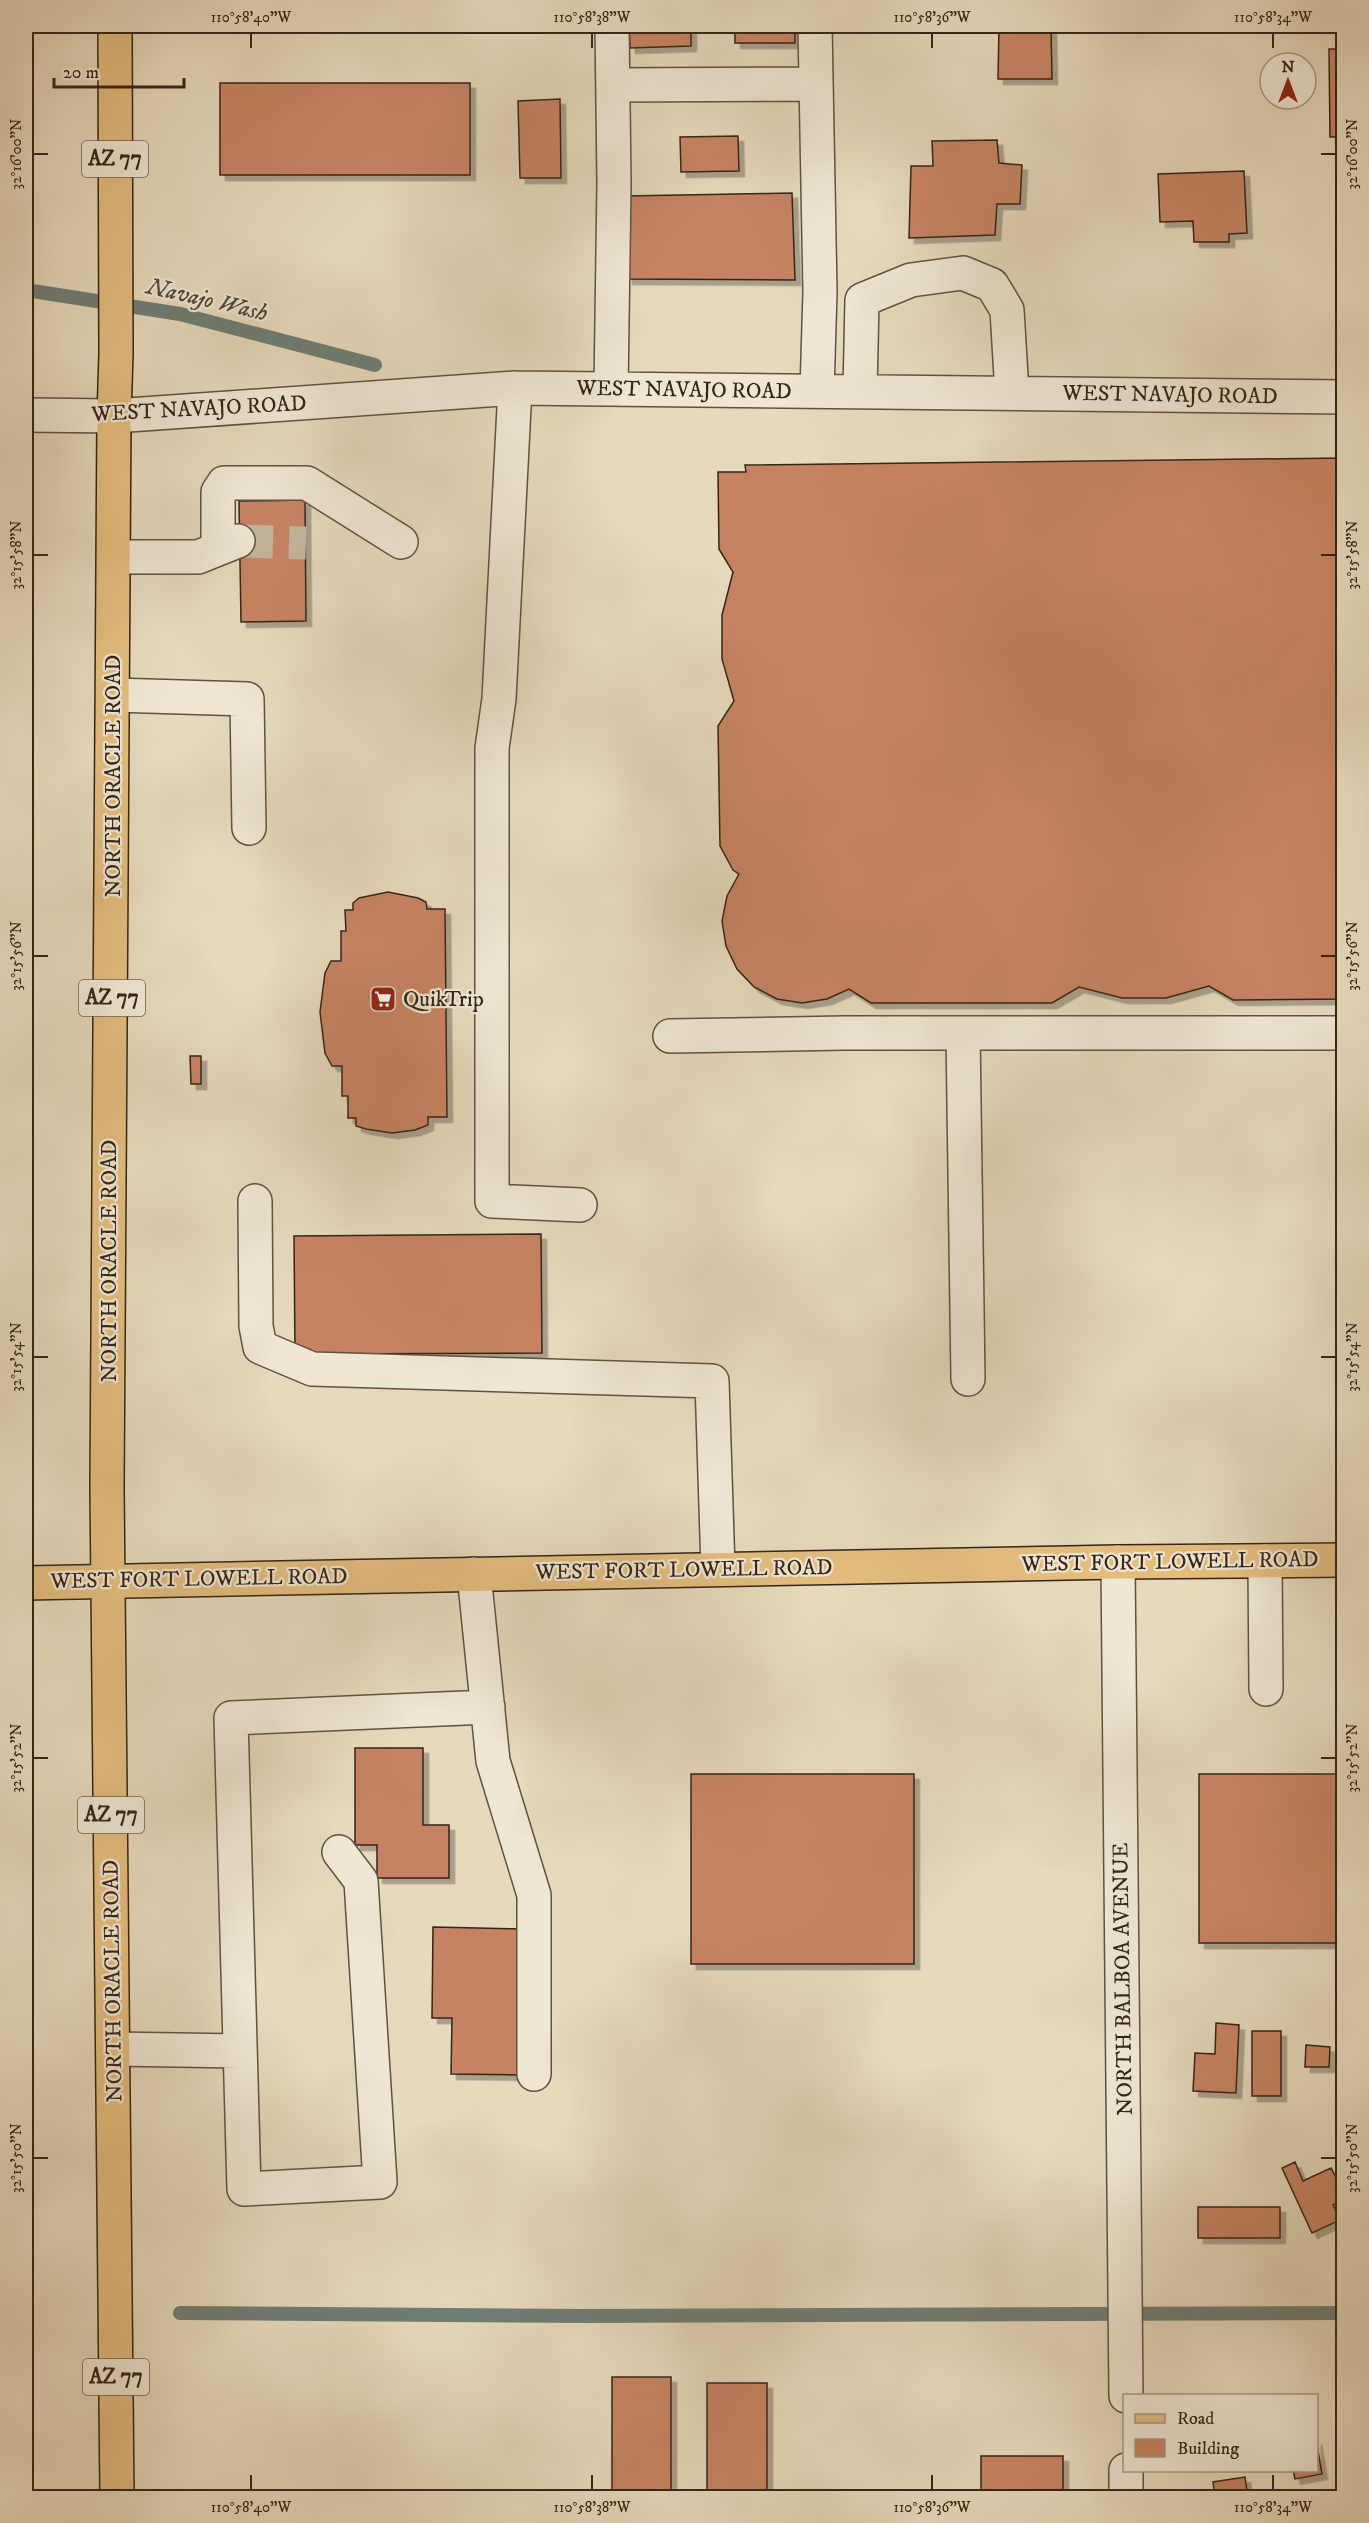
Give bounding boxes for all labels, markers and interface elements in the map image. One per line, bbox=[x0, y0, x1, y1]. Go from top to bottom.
text: 110°58'40"W bbox=[211, 8, 292, 27]
text: 110°58'38"W bbox=[554, 8, 631, 27]
text: 110°58'36"W bbox=[893, 8, 971, 27]
text: 110°58'34"W bbox=[1234, 8, 1312, 27]
scale bar bbox=[54, 51, 184, 89]
north arrow bbox=[1258, 51, 1318, 111]
text: N bbox=[1281, 57, 1295, 77]
text: 20 m bbox=[63, 62, 99, 84]
text: 32°16'00"N bbox=[7, 119, 26, 189]
text: 32°16'00"N bbox=[1343, 119, 1362, 189]
road number: AZ 77 bbox=[82, 141, 148, 177]
water label: Navajo Wash bbox=[141, 271, 271, 329]
street label: WEST NAVAJO ROAD bbox=[575, 375, 792, 405]
street label: WEST NAVAJO ROAD bbox=[1061, 380, 1278, 410]
street label: WEST NAVAJO ROAD bbox=[90, 390, 307, 428]
text: 32°15'58"N bbox=[7, 520, 26, 590]
text: 32°15'58"N bbox=[1343, 520, 1362, 590]
street label: NORTH ORACLE ROAD bbox=[100, 655, 127, 897]
text: 32°15'56"N bbox=[7, 921, 26, 991]
text: 32°15'56"N bbox=[1343, 921, 1362, 991]
road number: AZ 77 bbox=[79, 980, 145, 1016]
supermarket icon: QuikTrip bbox=[368, 984, 398, 1014]
place label: QuikTrip bbox=[403, 986, 484, 1013]
street label: NORTH ORACLE ROAD bbox=[96, 1140, 123, 1382]
text: 32°15'54"N bbox=[7, 1322, 26, 1392]
text: 32°15'54"N bbox=[1343, 1322, 1362, 1392]
street label: WEST FORT LOWELL ROAD bbox=[1020, 1546, 1319, 1578]
street label: WEST FORT LOWELL ROAD bbox=[534, 1554, 833, 1586]
street label: WEST FORT LOWELL ROAD bbox=[49, 1563, 348, 1595]
text: 32°15'52"N bbox=[7, 1723, 26, 1793]
text: 32°15'52"N bbox=[1343, 1723, 1362, 1793]
road number: AZ 77 bbox=[78, 1797, 144, 1833]
street label: NORTH BALBOA AVENUE bbox=[1107, 1842, 1139, 2116]
street label: NORTH ORACLE ROAD bbox=[97, 1860, 129, 2102]
text: 32°15'50"N bbox=[7, 2123, 26, 2193]
text: 32°15'50"N bbox=[1343, 2123, 1362, 2193]
road number: AZ 77 bbox=[83, 2359, 149, 2395]
legend bbox=[1123, 2394, 1318, 2472]
text: Road bbox=[1177, 2408, 1214, 2430]
text: Building bbox=[1177, 2438, 1239, 2460]
text: 110°58'40"W bbox=[211, 2498, 292, 2517]
text: 110°58'38"W bbox=[554, 2498, 631, 2517]
text: 110°58'36"W bbox=[893, 2498, 971, 2517]
text: 110°58'34"W bbox=[1234, 2498, 1312, 2517]

